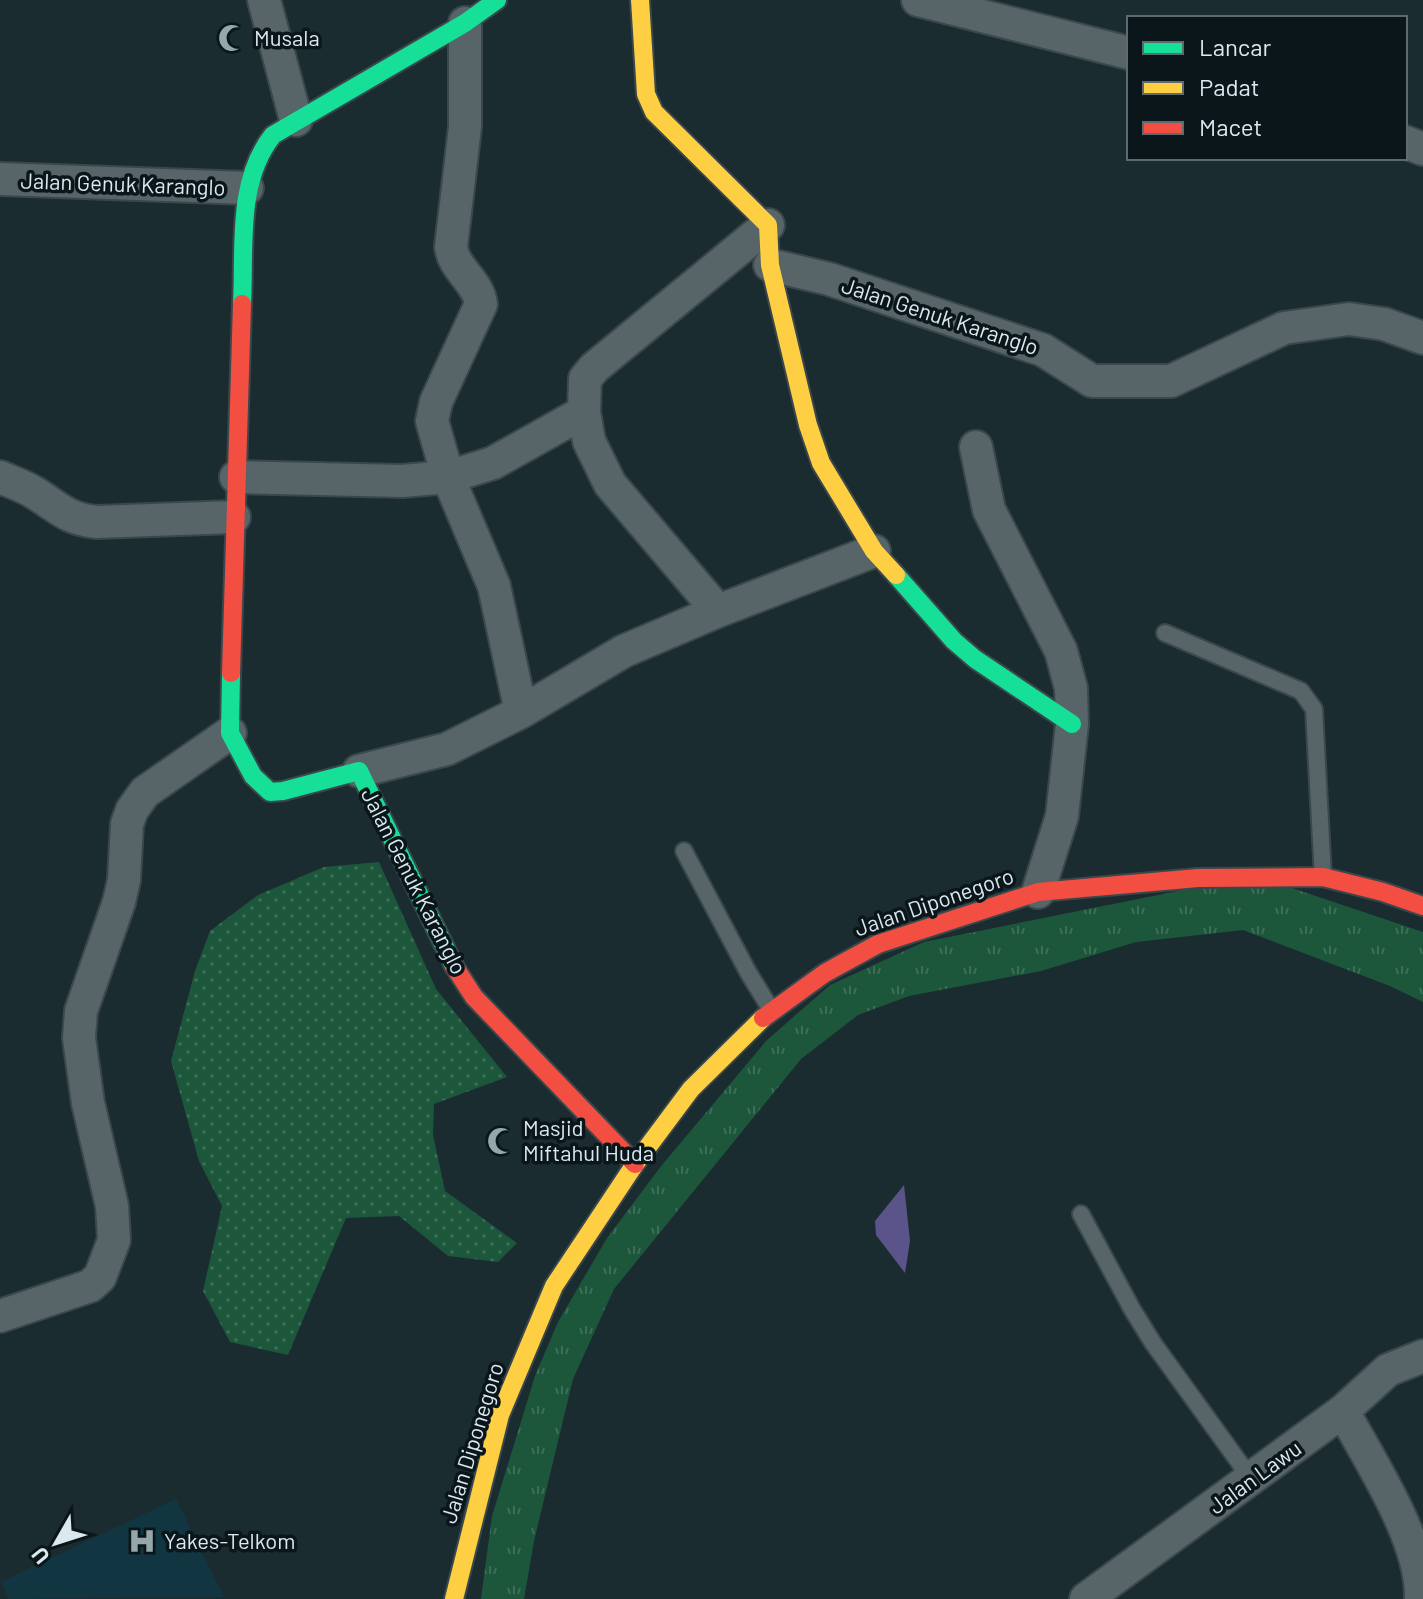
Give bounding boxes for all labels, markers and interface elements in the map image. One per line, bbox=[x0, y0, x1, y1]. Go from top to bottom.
legend bbox=[1127, 16, 1407, 160]
mosque icon: Musala bbox=[217, 23, 247, 53]
place label: Musala bbox=[254, 24, 320, 50]
text: Lancar bbox=[1199, 32, 1271, 61]
text: Padat bbox=[1199, 72, 1259, 101]
text: Macet bbox=[1199, 112, 1262, 141]
street label: Jalan Genuk Karanglo bbox=[20, 166, 226, 200]
street label: Jalan Genuk Karanglo bbox=[839, 271, 1042, 359]
street label: Jalan Genuk Karanglo bbox=[357, 783, 473, 978]
street label: Jalan Diponegoro bbox=[851, 862, 1017, 940]
place label: Masjid Miftahul Huda bbox=[523, 1114, 654, 1165]
mosque icon: Masjid Miftahul Huda bbox=[486, 1126, 516, 1156]
street label: Jalan Diponegoro bbox=[434, 1359, 508, 1526]
street label: Jalan Lawu bbox=[1203, 1434, 1306, 1518]
north arrow bbox=[16, 1503, 96, 1583]
hospital icon: Yakes-Telkom bbox=[127, 1526, 157, 1556]
place label: Yakes-Telkom bbox=[164, 1527, 296, 1553]
text: U bbox=[25, 1543, 54, 1570]

